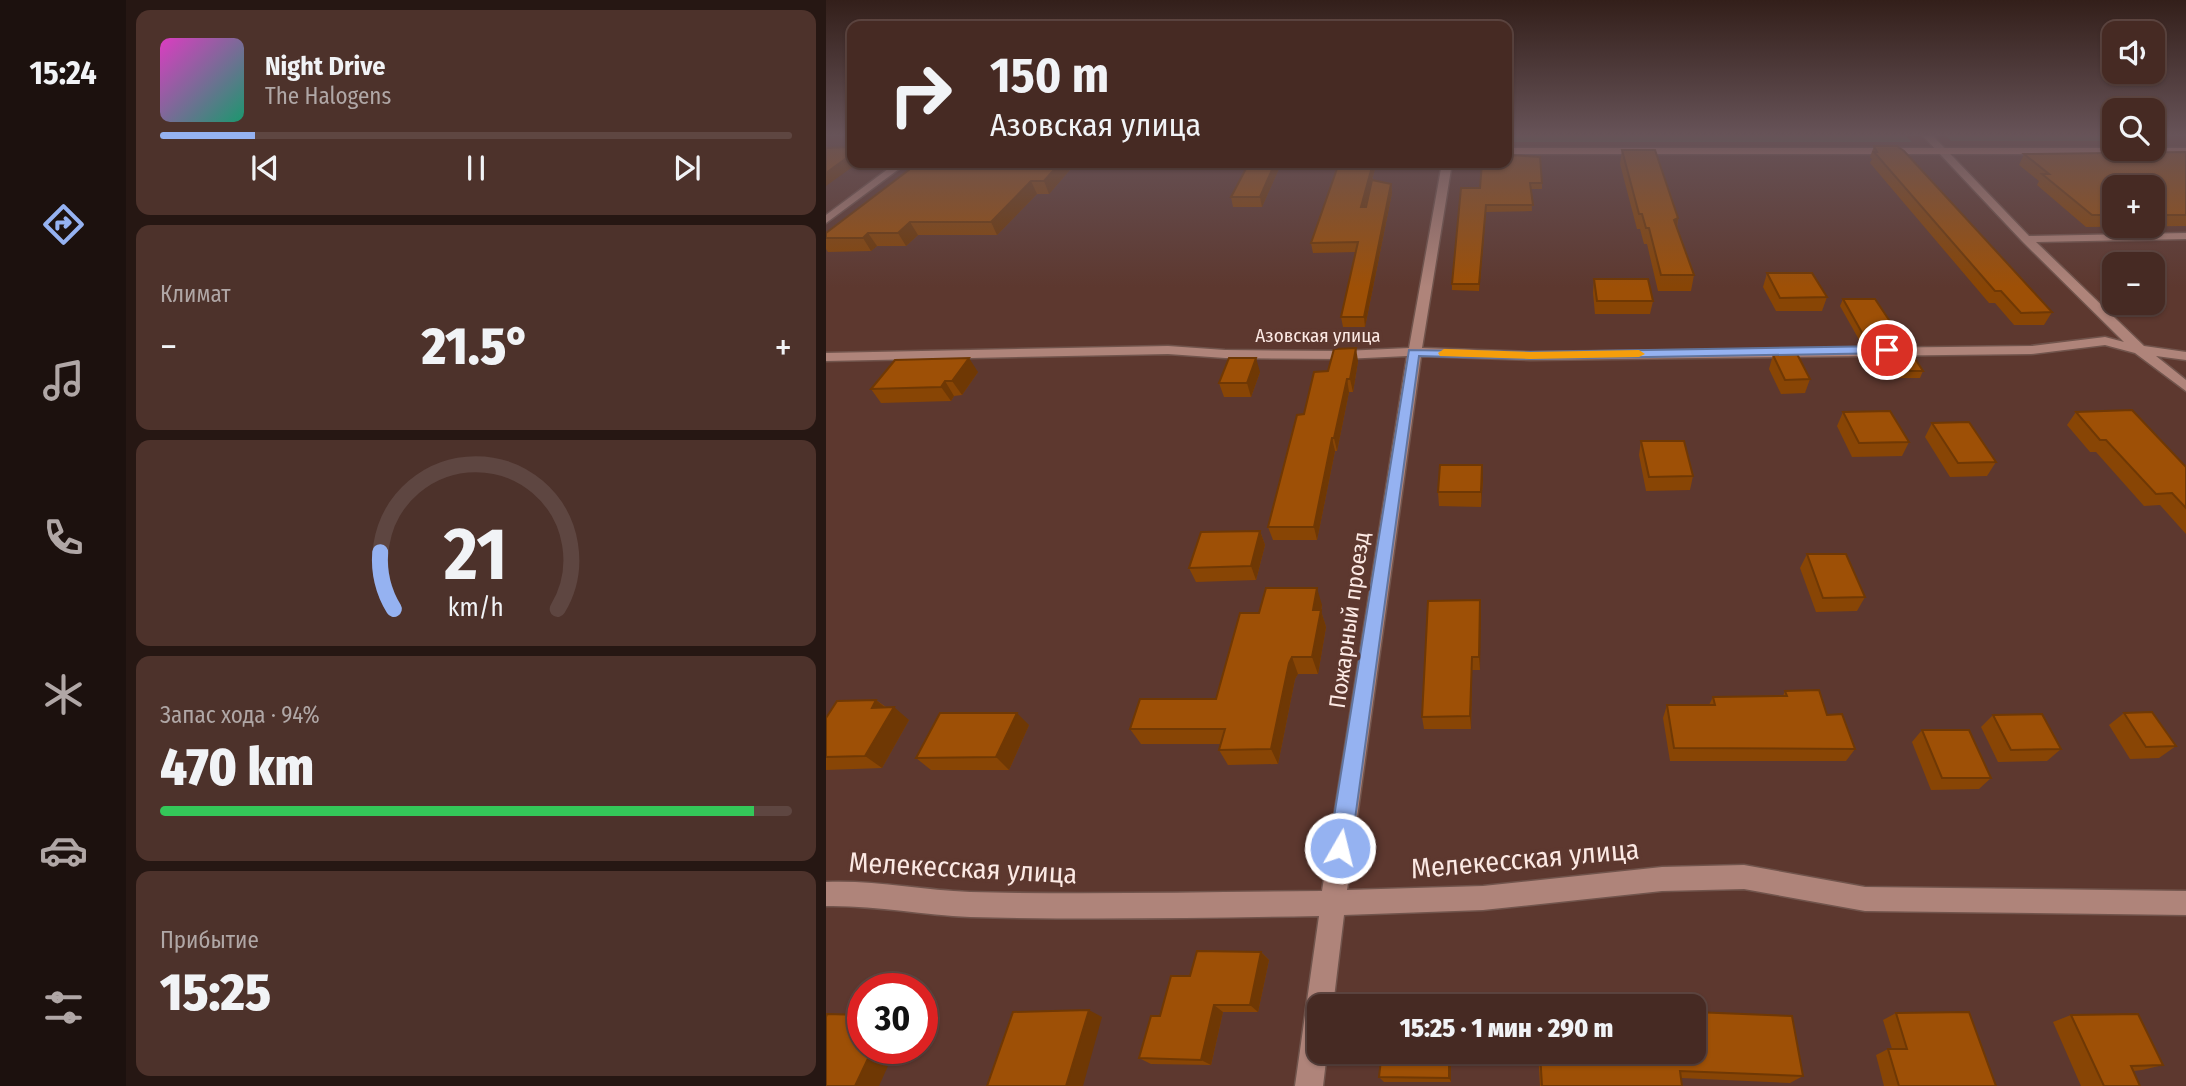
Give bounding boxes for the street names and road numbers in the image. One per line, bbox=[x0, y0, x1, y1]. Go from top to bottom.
street label: Азовская улица bbox=[1255, 324, 1381, 347]
street label: Пожарный проезд bbox=[1323, 530, 1375, 710]
street label: Мелекесская улица bbox=[1410, 833, 1640, 885]
street label: Мелекесская улица bbox=[848, 846, 1078, 890]

